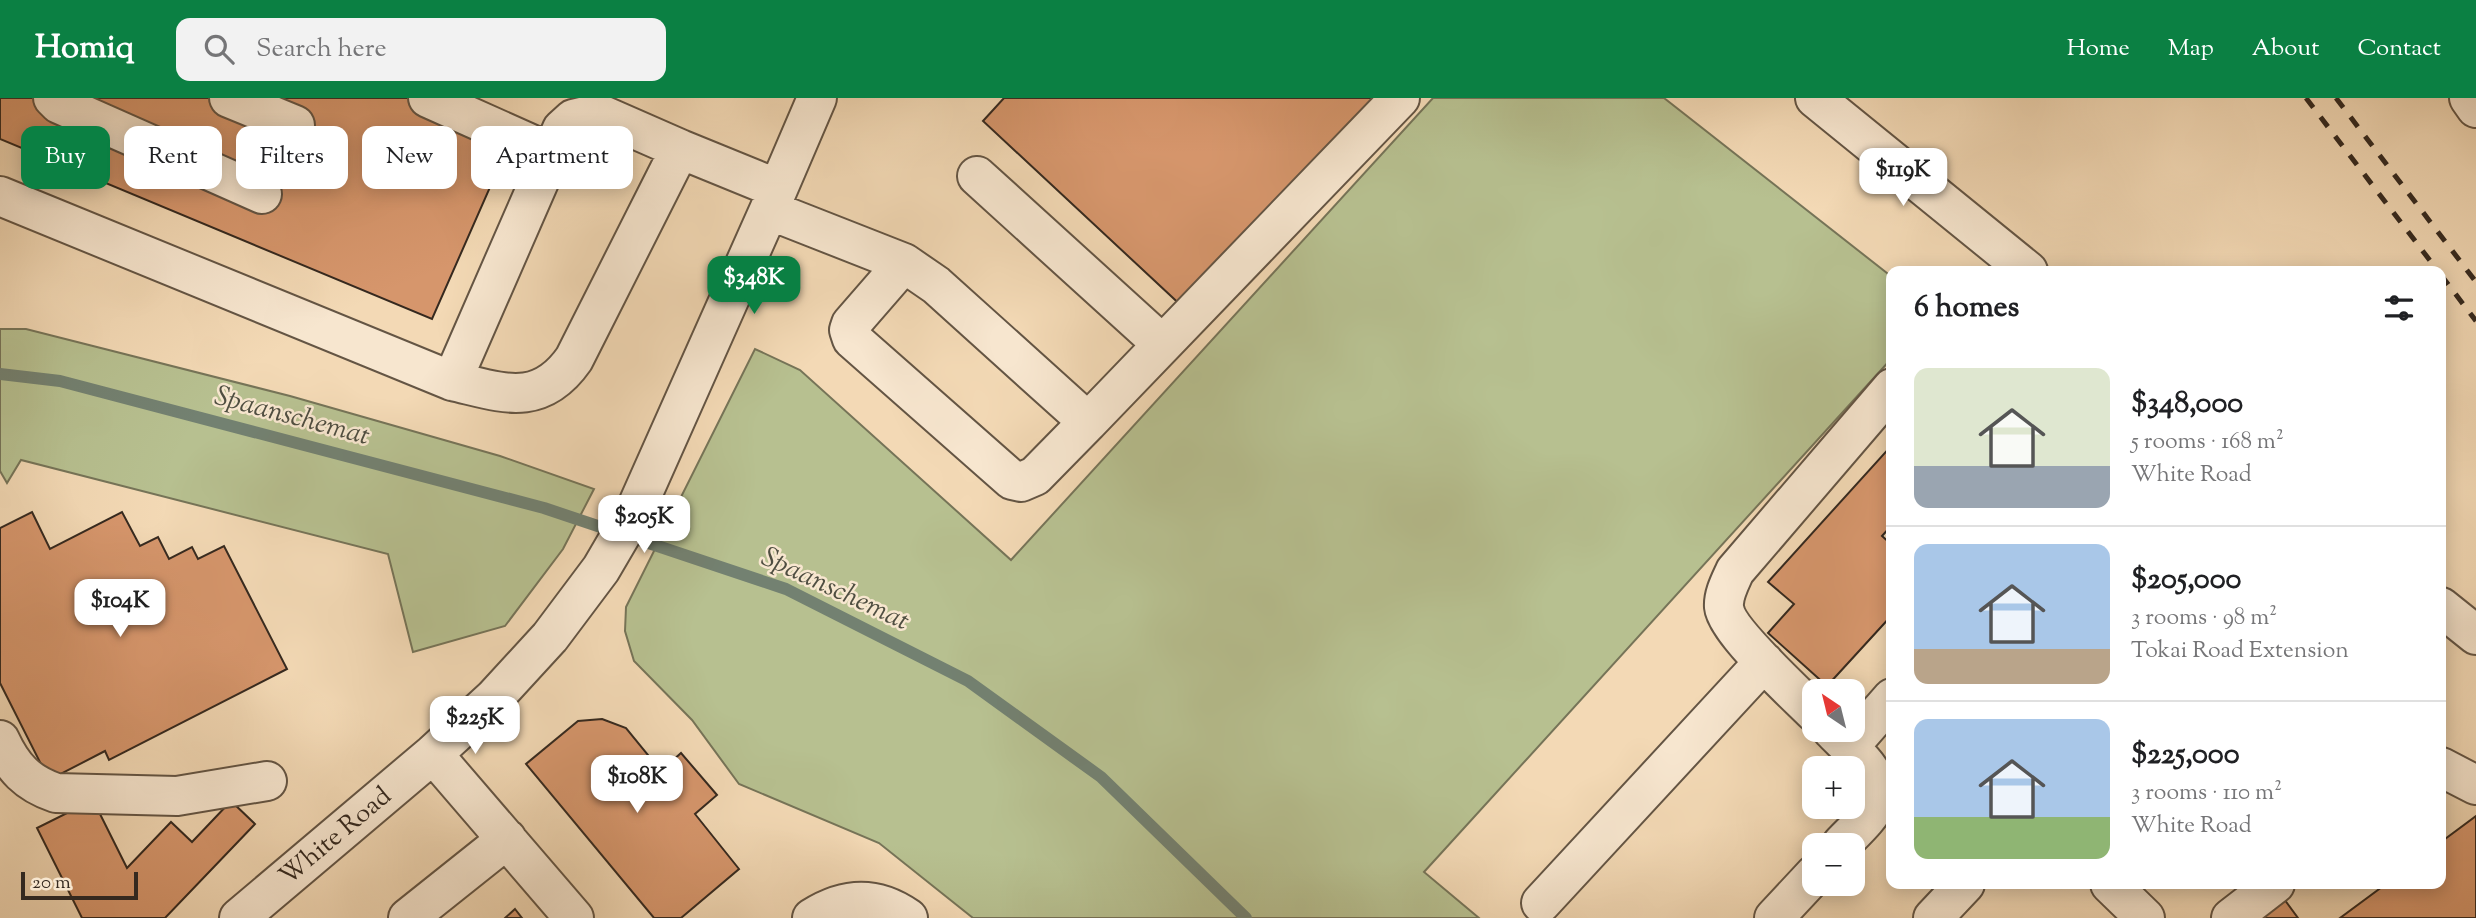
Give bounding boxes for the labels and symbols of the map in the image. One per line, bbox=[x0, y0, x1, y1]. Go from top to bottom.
pin: $119K bbox=[1854, 148, 1952, 208]
pin: $348K bbox=[705, 256, 803, 316]
water label: Spaanschemat bbox=[210, 377, 374, 457]
pin: $205K bbox=[595, 496, 693, 555]
water label: Spaanschemat bbox=[754, 538, 916, 642]
pin: $104K bbox=[71, 580, 169, 639]
north arrow bbox=[1802, 679, 1866, 742]
pin: $225K bbox=[426, 696, 524, 756]
pin: $108K bbox=[588, 756, 686, 815]
street label: White Road bbox=[272, 779, 400, 895]
scale bar bbox=[21, 869, 138, 901]

